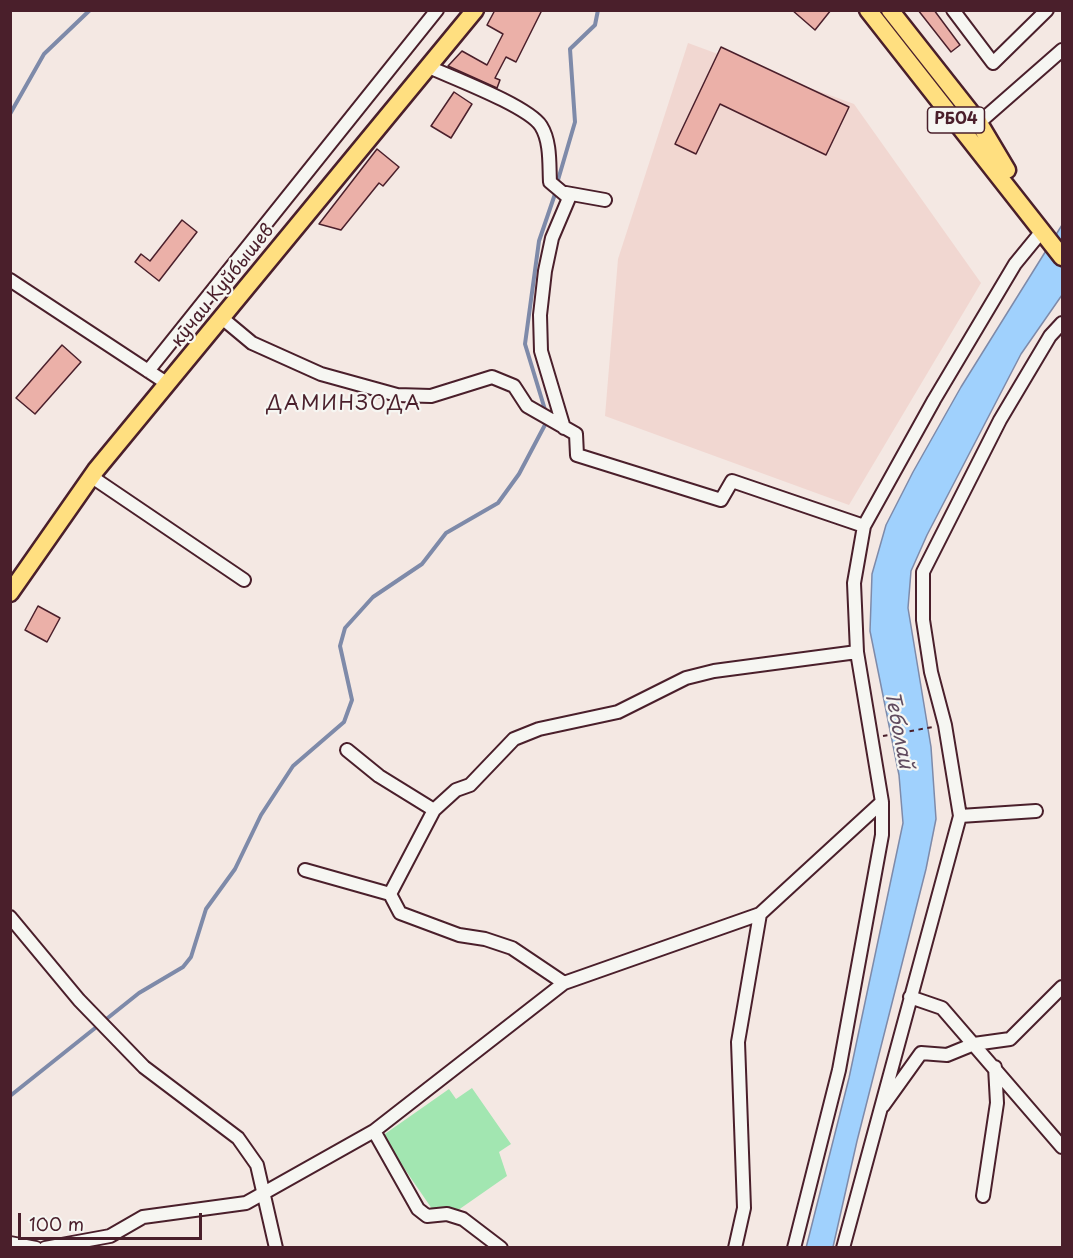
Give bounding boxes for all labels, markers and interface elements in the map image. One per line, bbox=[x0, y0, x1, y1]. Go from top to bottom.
road number: РБ04 bbox=[928, 107, 984, 133]
street label: кӯчаи Куйбышев bbox=[167, 220, 279, 352]
district label: ДАМИНЗОДА bbox=[267, 392, 421, 416]
water label: Теболай bbox=[879, 689, 917, 771]
scale bar bbox=[21, 1201, 206, 1239]
text: 100 m bbox=[29, 1210, 84, 1237]

